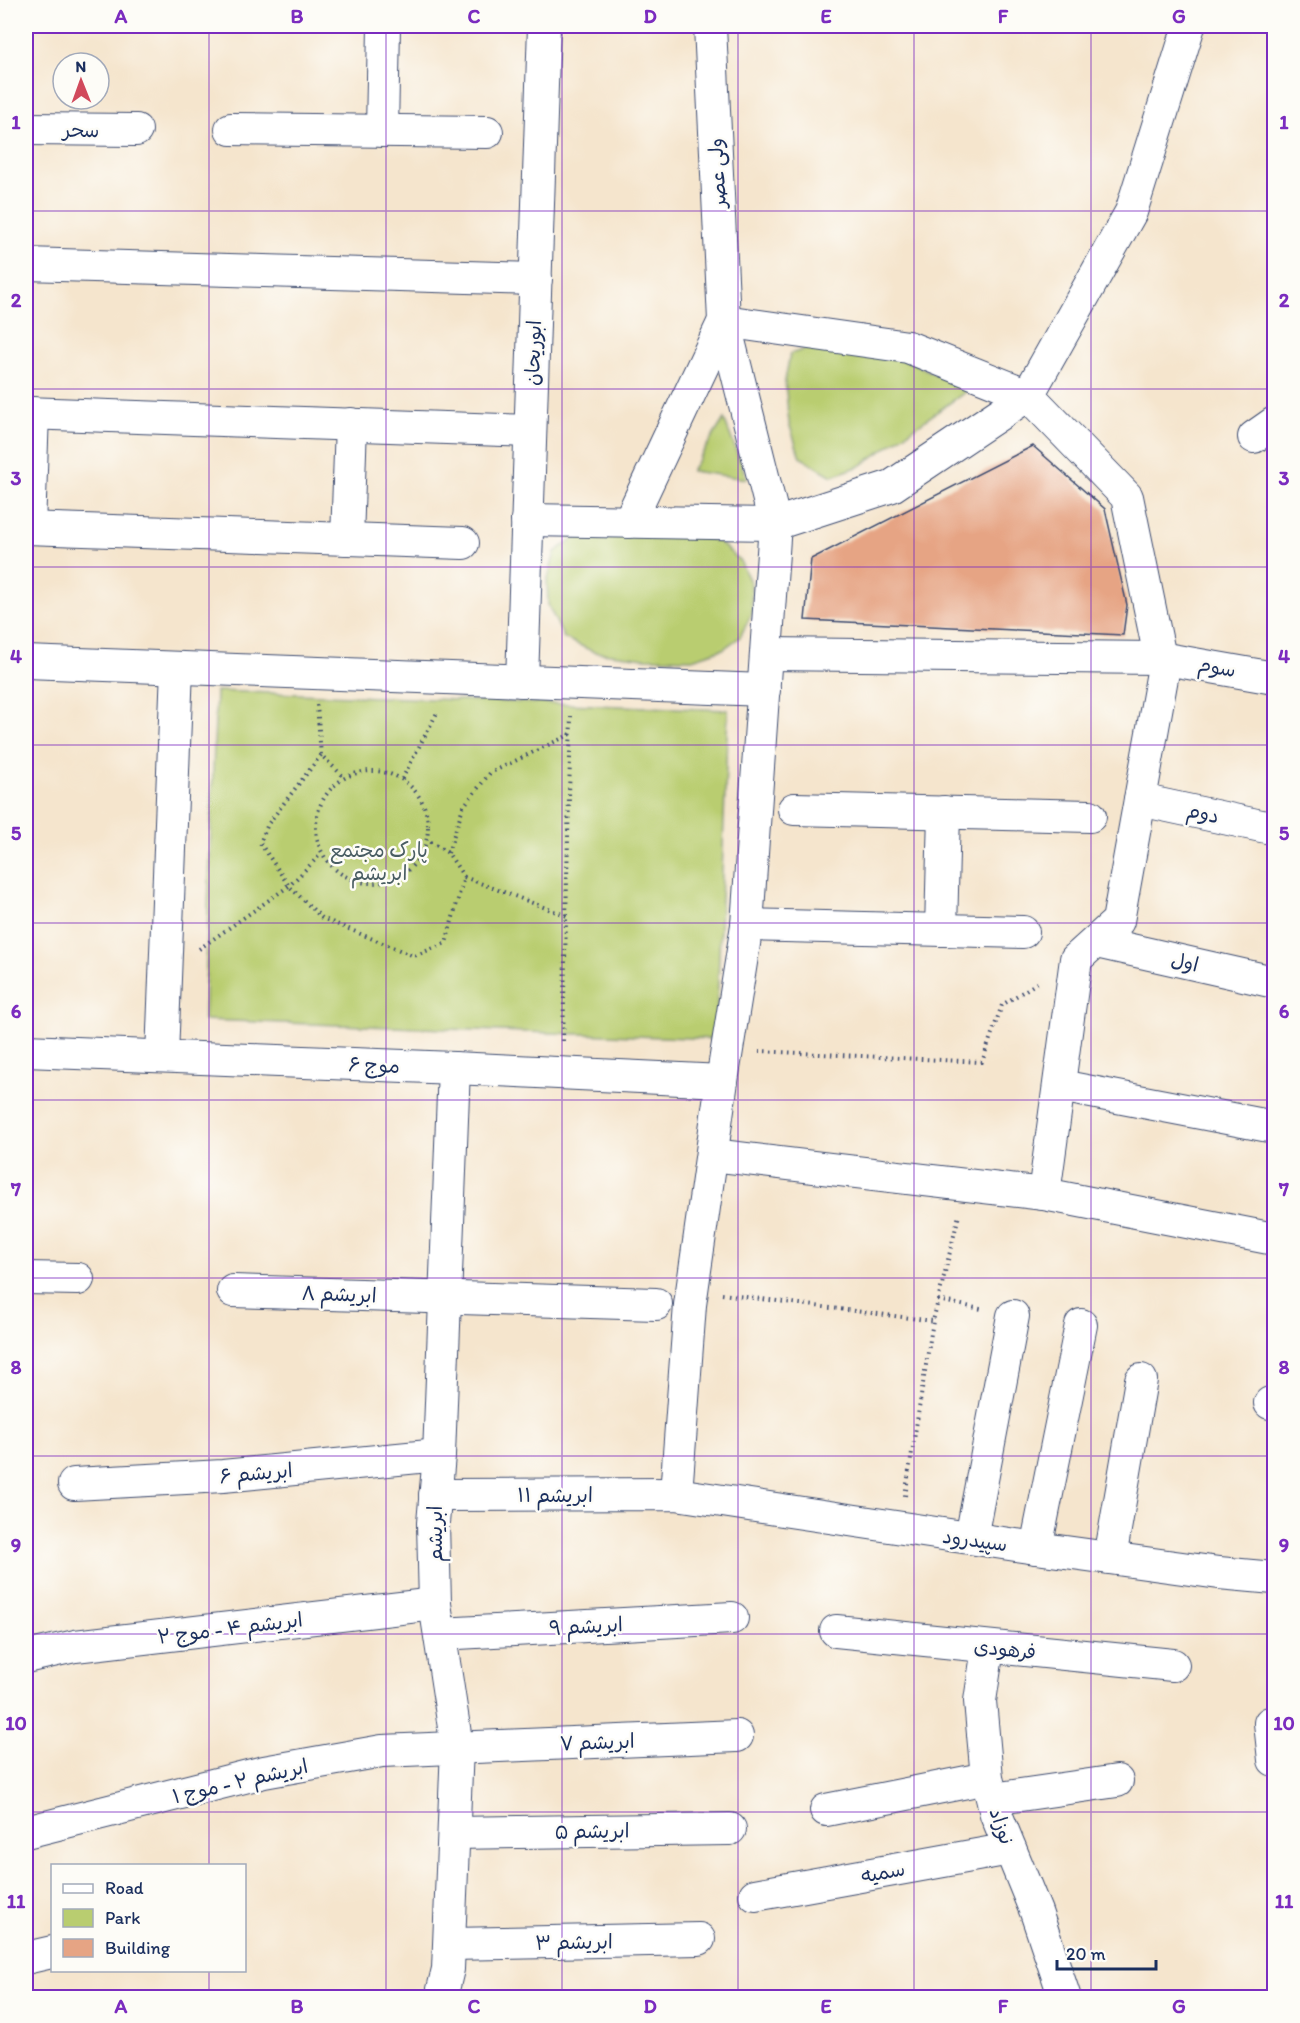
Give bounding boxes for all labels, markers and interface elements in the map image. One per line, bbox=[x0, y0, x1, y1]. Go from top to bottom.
text: A bbox=[114, 4, 128, 28]
text: B bbox=[291, 4, 304, 28]
text: C bbox=[468, 4, 481, 28]
text: D bbox=[643, 4, 657, 28]
text: E bbox=[820, 4, 832, 28]
text: F bbox=[998, 4, 1009, 28]
text: G bbox=[1172, 4, 1186, 28]
north arrow bbox=[51, 51, 111, 111]
text: N bbox=[75, 57, 86, 76]
text: 1 bbox=[11, 110, 21, 134]
text: 1 bbox=[1279, 110, 1289, 134]
street label: سحر bbox=[60, 118, 100, 142]
street label: ولی عصر bbox=[703, 137, 732, 211]
text: 2 bbox=[11, 288, 22, 312]
text: 2 bbox=[1279, 288, 1290, 312]
street label: ابوریحان bbox=[520, 320, 546, 386]
text: 3 bbox=[11, 466, 22, 490]
text: 3 bbox=[1279, 466, 1290, 490]
text: 4 bbox=[10, 644, 22, 668]
text: 4 bbox=[1278, 644, 1290, 668]
street label: سوم bbox=[1196, 652, 1238, 686]
street label: دوم bbox=[1184, 798, 1221, 832]
text: 5 bbox=[11, 821, 22, 845]
text: 5 bbox=[1279, 821, 1290, 845]
park label: پارک مجتمع ابریشم bbox=[330, 838, 428, 889]
street label: اول bbox=[1169, 947, 1201, 977]
text: 6 bbox=[11, 999, 22, 1023]
text: 6 bbox=[1279, 999, 1290, 1023]
street label: موج ۶ bbox=[348, 1052, 400, 1080]
text: 7 bbox=[10, 1177, 21, 1201]
text: 7 bbox=[1278, 1177, 1289, 1201]
street label: ابریشم ۸ bbox=[301, 1281, 377, 1311]
text: 8 bbox=[11, 1355, 22, 1379]
text: 8 bbox=[1279, 1355, 1290, 1379]
street label: ابریشم ۶ bbox=[218, 1458, 294, 1492]
street label: ابریشم ۱۱ bbox=[517, 1483, 593, 1511]
street label: ابریشم bbox=[423, 1506, 451, 1562]
street label: سپیدرود bbox=[941, 1524, 1009, 1557]
text: 9 bbox=[11, 1533, 21, 1557]
text: 9 bbox=[1279, 1533, 1289, 1557]
street label: ابریشم ۴ - موج ۲ bbox=[156, 1607, 304, 1653]
street label: ابریشم ۹ bbox=[549, 1612, 624, 1644]
street label: فرهودی bbox=[973, 1634, 1037, 1664]
text: 10 bbox=[5, 1711, 27, 1735]
text: 10 bbox=[1273, 1711, 1295, 1735]
street label: ابریشم ۷ bbox=[559, 1729, 635, 1759]
street label: ابریشم ۲ - موج ۱ bbox=[170, 1754, 311, 1812]
street label: نوزاد bbox=[985, 1805, 1019, 1847]
street label: ابریشم ۵ bbox=[554, 1818, 630, 1848]
street label: سمیه bbox=[859, 1856, 907, 1888]
legend bbox=[51, 1864, 246, 1972]
text: Road bbox=[105, 1877, 144, 1899]
text: 11 bbox=[7, 1889, 26, 1913]
text: 11 bbox=[1275, 1889, 1294, 1913]
text: Park bbox=[105, 1907, 140, 1929]
street label: ابریشم ۳ bbox=[535, 1929, 613, 1959]
scale bar bbox=[1057, 1933, 1156, 1971]
text: Building bbox=[105, 1937, 171, 1959]
text: 20 m bbox=[1066, 1943, 1106, 1965]
text: A bbox=[114, 1994, 128, 2018]
text: B bbox=[291, 1994, 304, 2018]
text: C bbox=[468, 1994, 481, 2018]
text: D bbox=[643, 1994, 657, 2018]
text: E bbox=[820, 1994, 832, 2018]
text: F bbox=[998, 1994, 1009, 2018]
text: G bbox=[1172, 1994, 1186, 2018]

